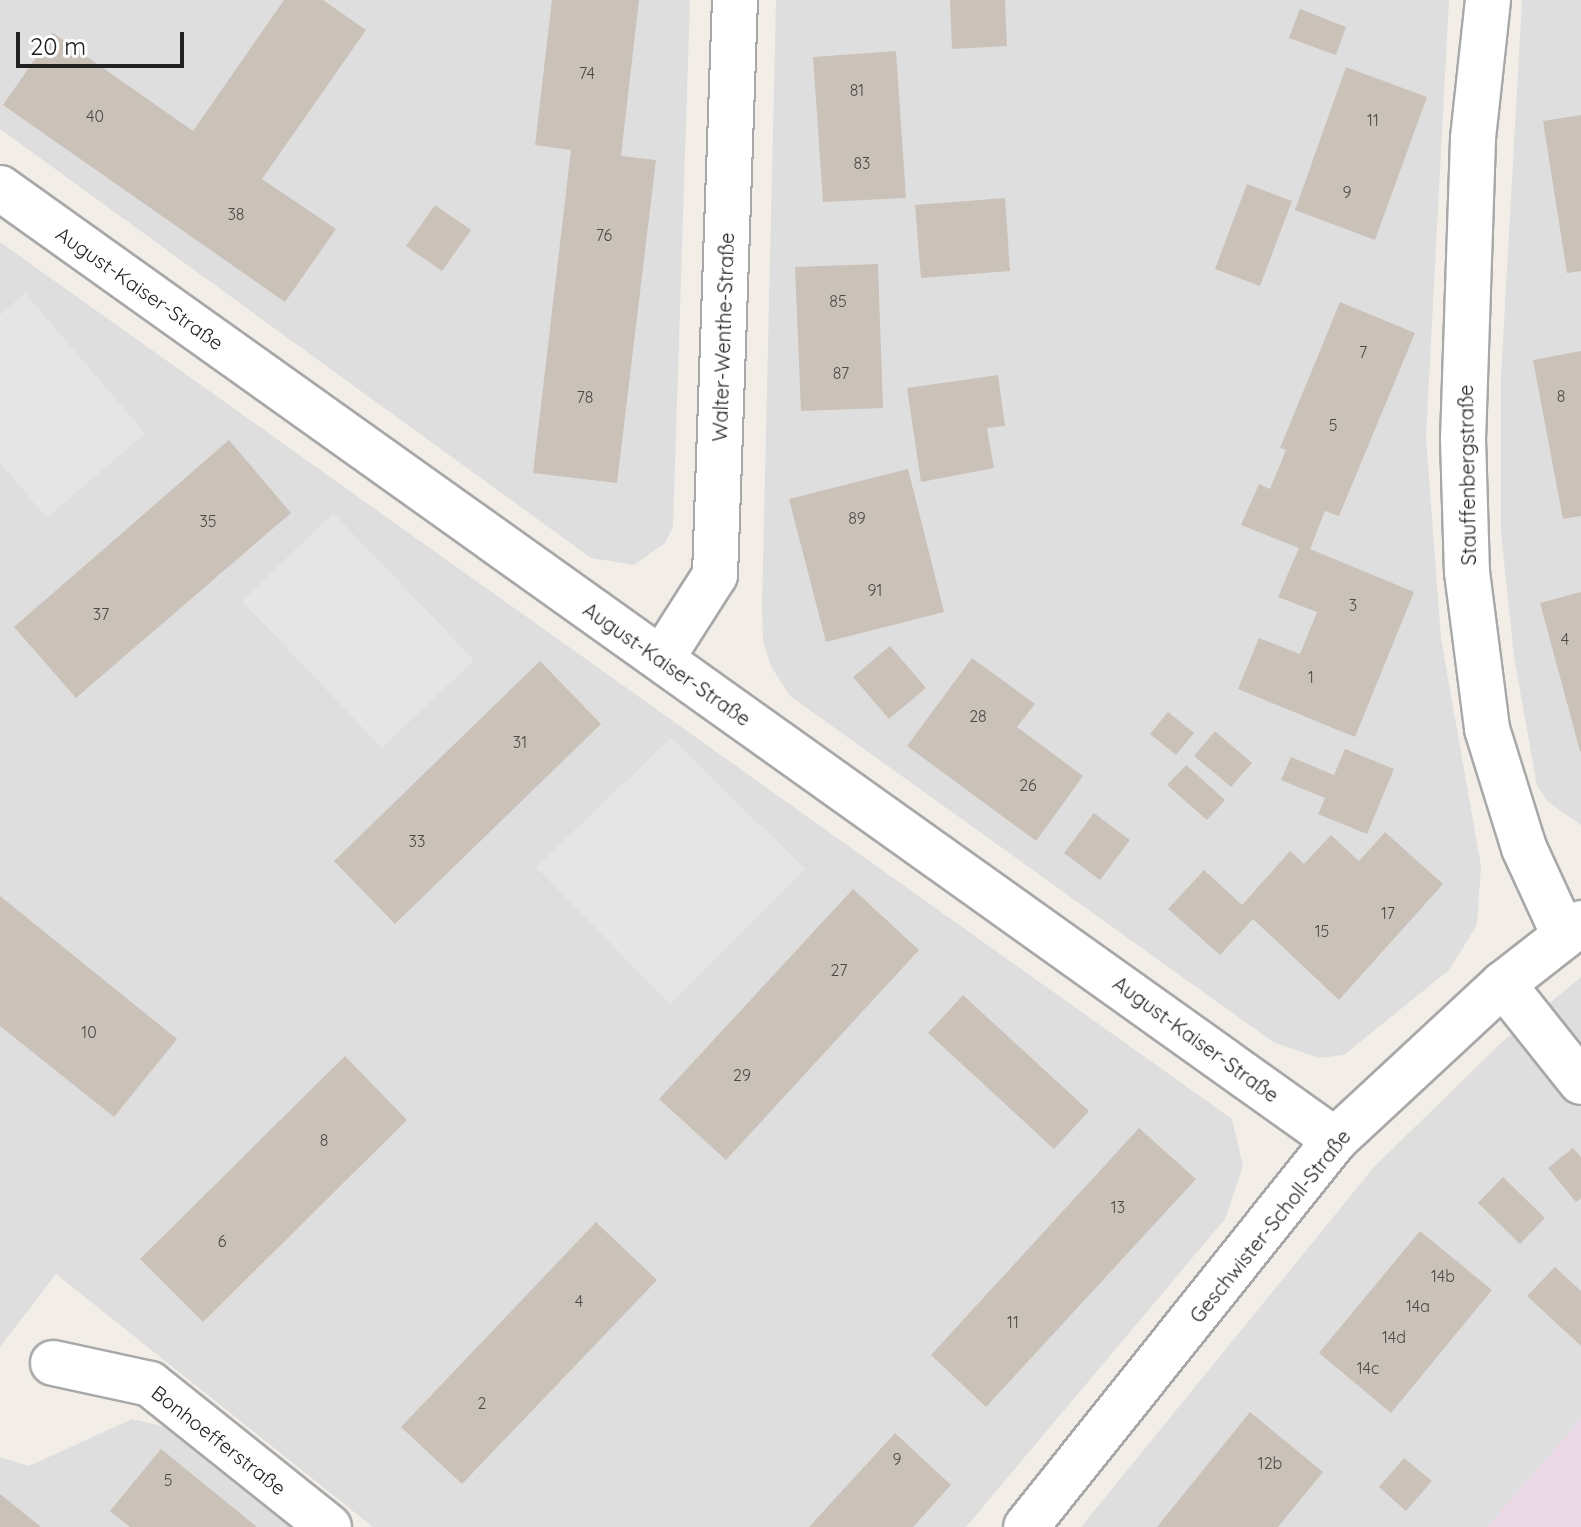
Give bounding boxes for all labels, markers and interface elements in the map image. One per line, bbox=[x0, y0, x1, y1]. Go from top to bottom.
scale bar bbox=[20, 16, 188, 66]
text: 20 m bbox=[30, 31, 86, 61]
house number: 74 bbox=[579, 63, 595, 83]
house number: 81 bbox=[850, 80, 864, 100]
house number: 40 bbox=[86, 106, 104, 126]
house number: 11 bbox=[1367, 110, 1379, 130]
house number: 83 bbox=[853, 153, 871, 173]
house number: 9 bbox=[1343, 182, 1351, 202]
house number: 38 bbox=[227, 204, 245, 224]
street label: August-Kaiser-Straße bbox=[52, 221, 228, 355]
house number: 76 bbox=[596, 225, 612, 245]
street label: Walter-Wenthe-Straße bbox=[707, 232, 739, 442]
house number: 85 bbox=[829, 291, 847, 311]
house number: 7 bbox=[1359, 342, 1367, 362]
house number: 87 bbox=[833, 363, 849, 383]
street label: Stauffenbergstraße bbox=[1453, 384, 1481, 566]
house number: 8 bbox=[1557, 386, 1565, 406]
house number: 78 bbox=[577, 387, 593, 407]
house number: 5 bbox=[1329, 415, 1337, 435]
house number: 89 bbox=[848, 508, 866, 528]
house number: 35 bbox=[199, 511, 217, 531]
house number: 91 bbox=[868, 580, 882, 600]
house number: 3 bbox=[1349, 595, 1357, 615]
street label: August-Kaiser-Straße bbox=[579, 597, 755, 731]
house number: 37 bbox=[93, 604, 109, 624]
house number: 4 bbox=[1561, 629, 1569, 649]
house number: 1 bbox=[1308, 667, 1314, 687]
house number: 28 bbox=[969, 706, 987, 726]
house number: 31 bbox=[513, 732, 527, 752]
house number: 26 bbox=[1019, 775, 1037, 795]
house number: 33 bbox=[409, 831, 425, 851]
house number: 17 bbox=[1381, 903, 1395, 923]
house number: 15 bbox=[1315, 921, 1329, 941]
house number: 27 bbox=[831, 960, 847, 980]
street label: August-Kaiser-Straße bbox=[1109, 971, 1283, 1107]
house number: 10 bbox=[81, 1022, 97, 1042]
house number: 29 bbox=[733, 1065, 751, 1085]
street label: Geschwister-Scholl-Straße bbox=[1185, 1125, 1355, 1327]
house number: 8 bbox=[320, 1130, 328, 1150]
house number: 13 bbox=[1111, 1197, 1125, 1217]
house number: 6 bbox=[218, 1231, 226, 1251]
house number: 14b bbox=[1431, 1266, 1455, 1286]
house number: 4 bbox=[575, 1291, 583, 1311]
house number: 14a bbox=[1406, 1296, 1430, 1316]
house number: 11 bbox=[1007, 1312, 1019, 1332]
house number: 14d bbox=[1382, 1327, 1406, 1347]
house number: 14c bbox=[1357, 1358, 1379, 1378]
street label: Bonhoefferstraße bbox=[147, 1380, 291, 1500]
house number: 2 bbox=[478, 1393, 486, 1413]
house number: 9 bbox=[893, 1449, 901, 1469]
house number: 12b bbox=[1258, 1453, 1282, 1473]
house number: 5 bbox=[164, 1470, 172, 1490]

